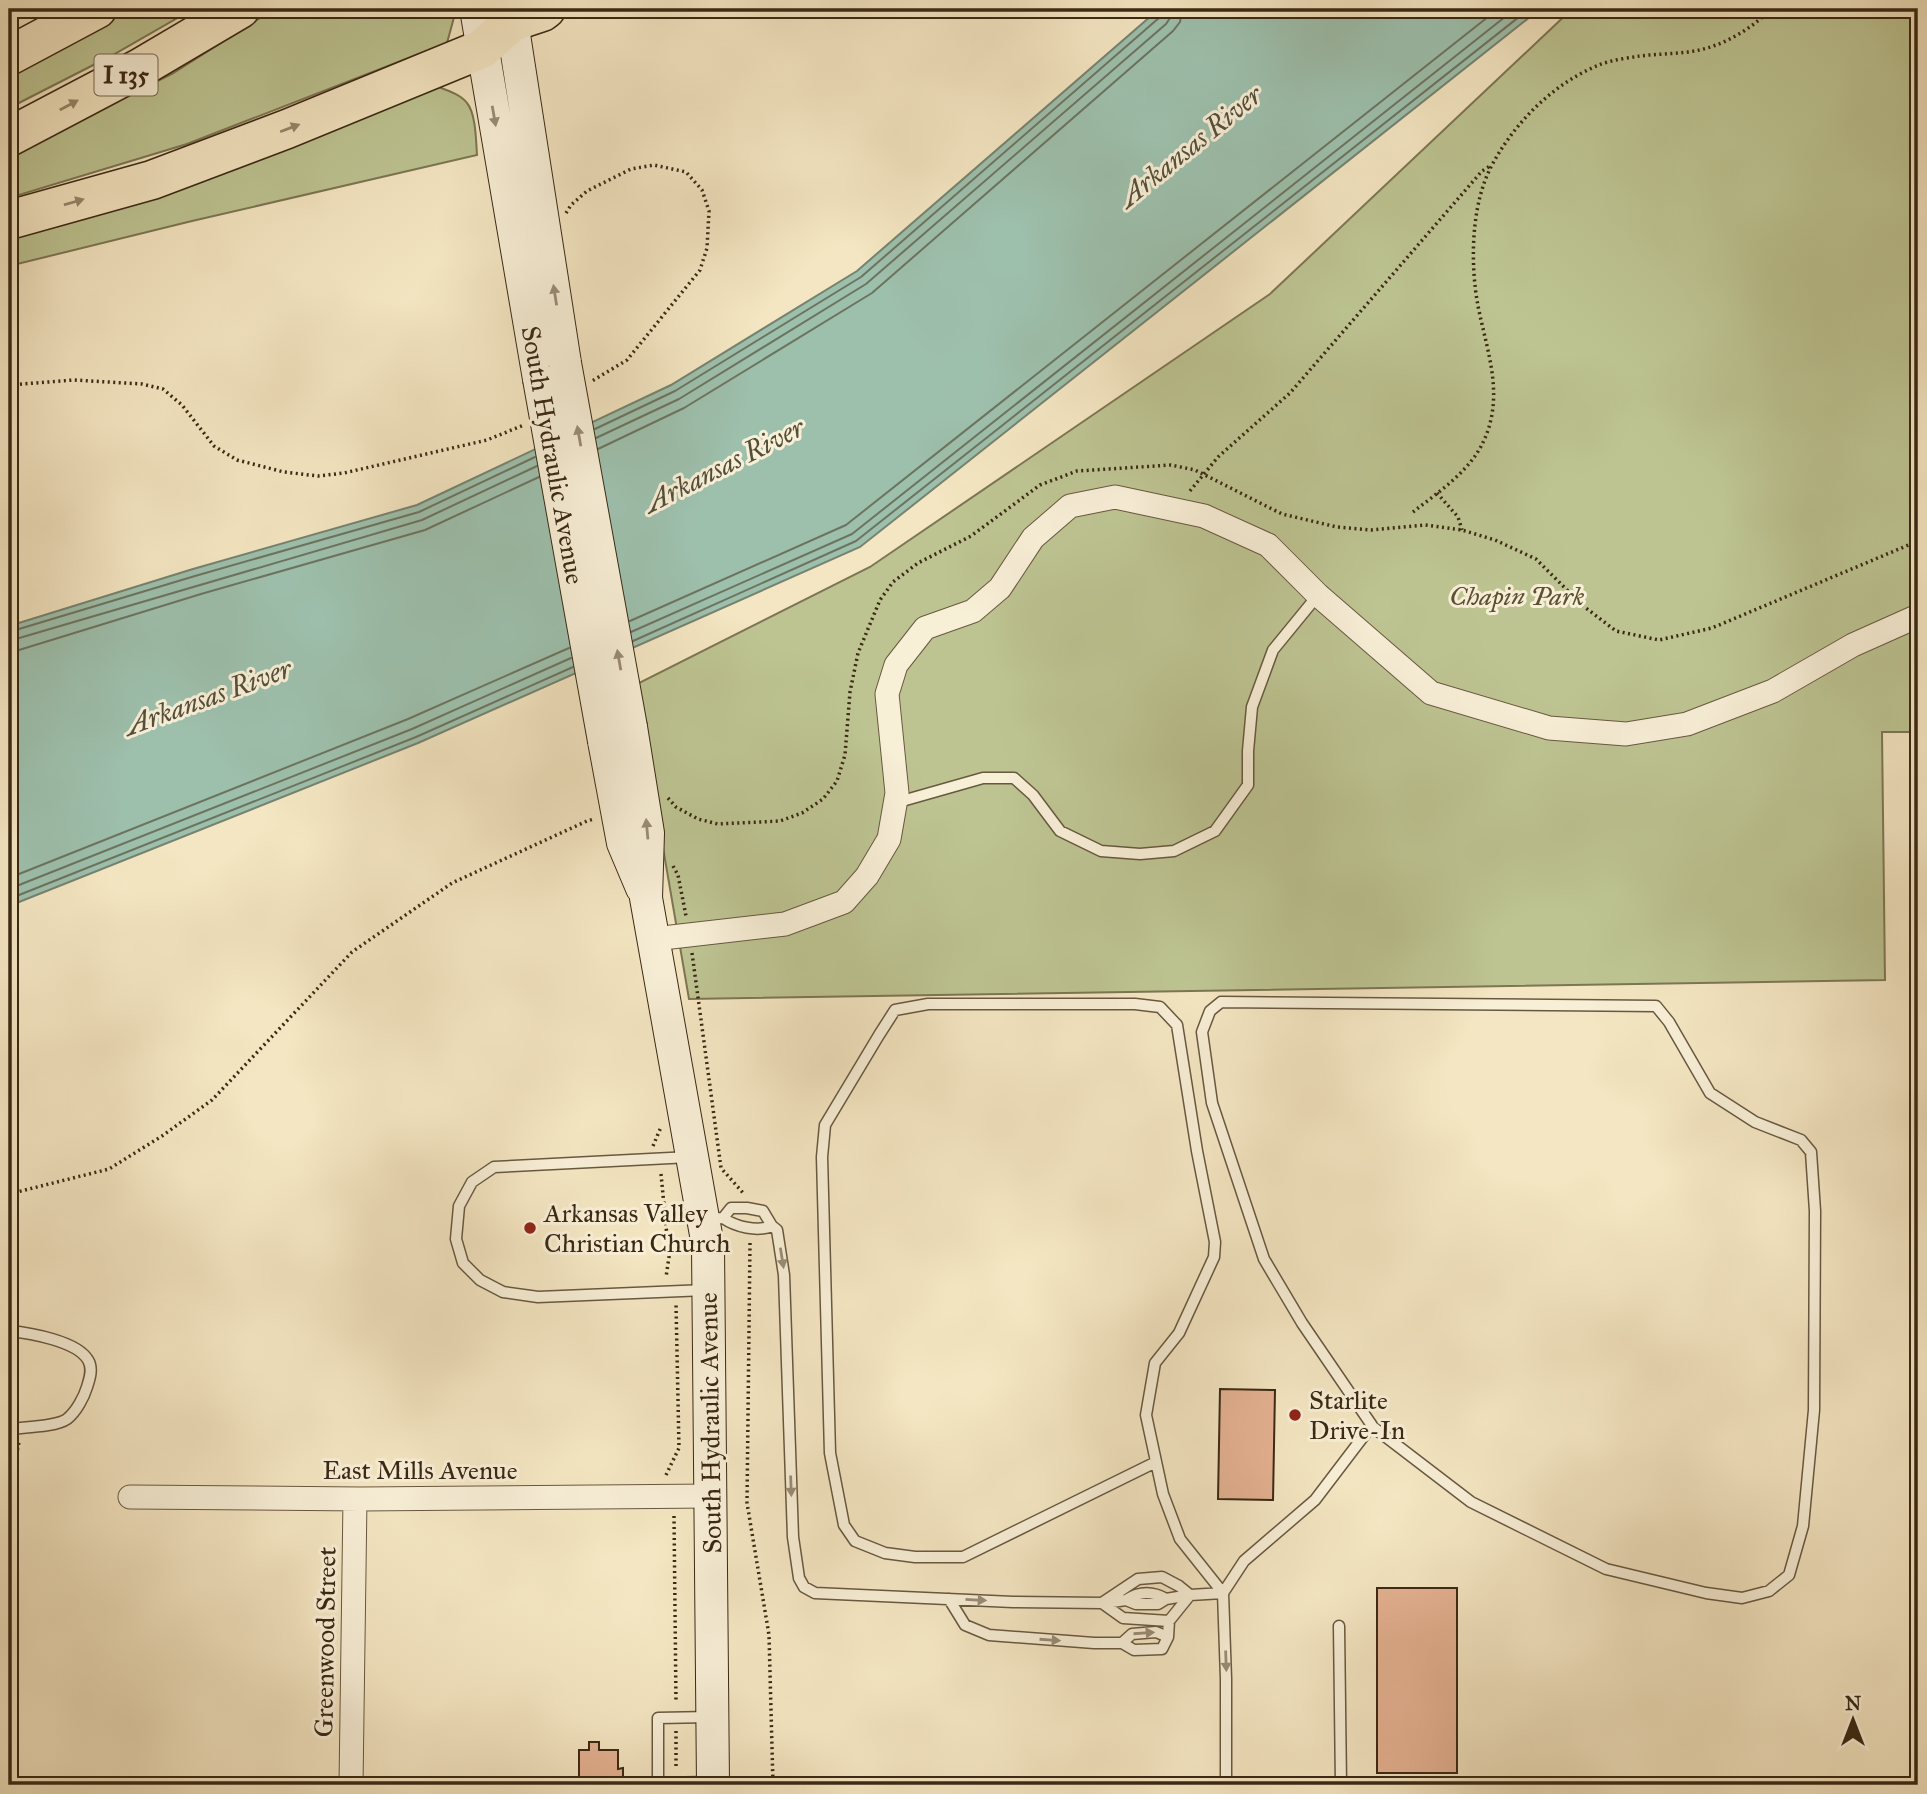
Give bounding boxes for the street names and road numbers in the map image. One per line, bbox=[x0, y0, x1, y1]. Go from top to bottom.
road number: I 135 bbox=[94, 54, 158, 96]
street label: South Hydraulic Avenue bbox=[515, 323, 591, 587]
street label: South Hydraulic Avenue bbox=[692, 1292, 728, 1554]
street label: East Mills Avenue bbox=[322, 1454, 518, 1486]
street label: Greenwood Street bbox=[307, 1546, 343, 1738]

